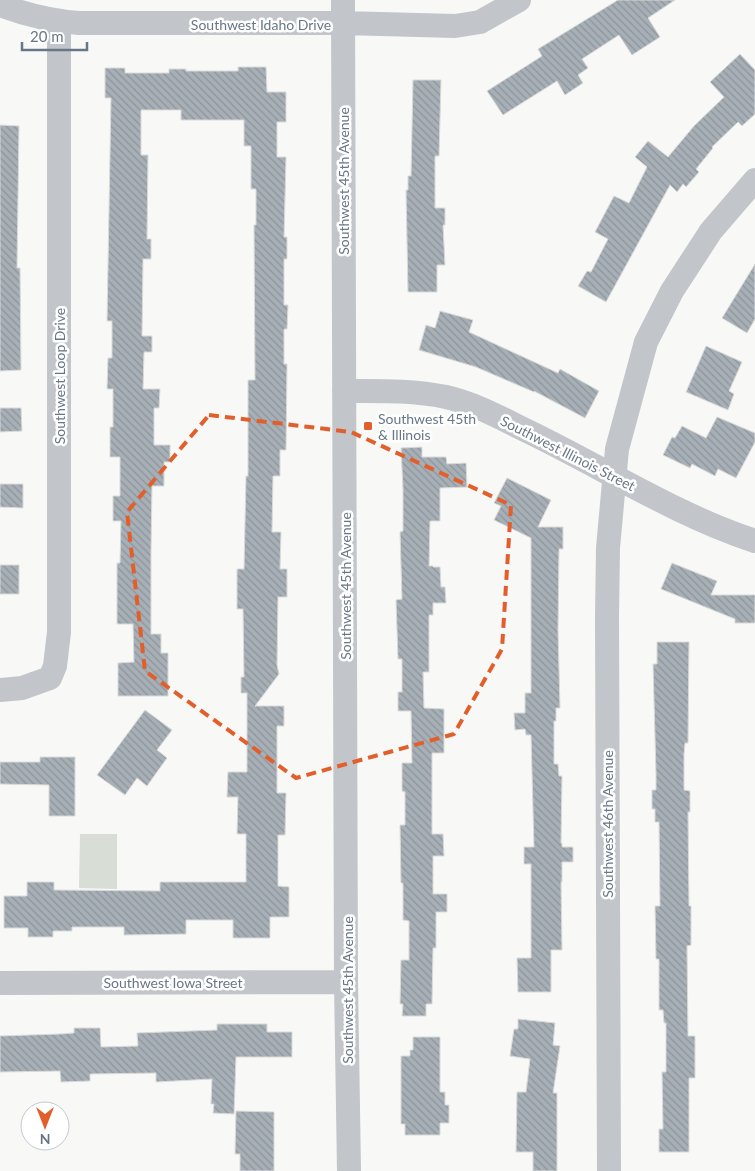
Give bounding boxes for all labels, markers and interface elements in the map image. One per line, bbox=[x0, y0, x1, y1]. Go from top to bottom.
street label: Southwest Idaho Drive bbox=[191, 16, 331, 33]
scale bar bbox=[22, 20, 88, 52]
text: 20 m bbox=[30, 27, 64, 45]
street label: Southwest 45th Avenue bbox=[335, 107, 352, 255]
street label: Southwest Loop Drive bbox=[51, 308, 68, 444]
place label: Southwest 45th & Illinois bbox=[378, 410, 476, 443]
street label: Southwest Illinois Street bbox=[498, 412, 638, 494]
marker: Southwest 45th & Illinois bbox=[362, 420, 374, 432]
street label: Southwest 45th Avenue bbox=[337, 512, 354, 660]
street label: Southwest 46th Avenue bbox=[599, 750, 616, 898]
street label: Southwest 45th Avenue bbox=[339, 916, 356, 1064]
street label: Southwest Iowa Street bbox=[104, 974, 242, 991]
north arrow bbox=[20, 1101, 70, 1151]
text: N bbox=[40, 1131, 50, 1148]

